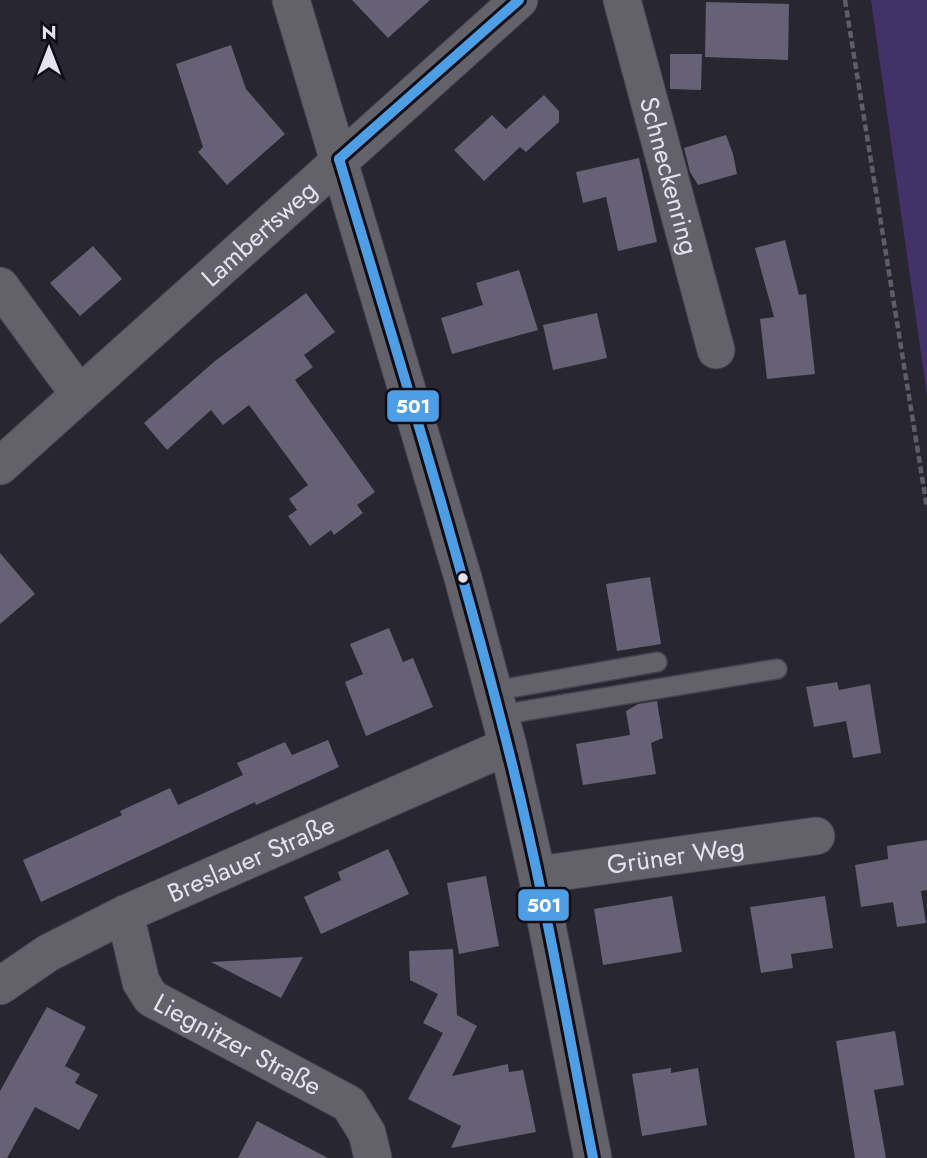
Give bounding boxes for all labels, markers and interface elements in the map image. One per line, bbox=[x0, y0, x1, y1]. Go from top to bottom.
north arrow bbox=[14, 14, 84, 84]
text: N bbox=[41, 19, 57, 46]
street label: Schneckenring bbox=[630, 93, 709, 259]
street label: Lambertsweg bbox=[193, 171, 325, 296]
line badge: 501 bbox=[386, 389, 440, 423]
text: 501 bbox=[396, 393, 430, 420]
unlabelled marker bbox=[456, 571, 470, 585]
street label: Breslauer Straße bbox=[161, 805, 341, 912]
street label: Grüner Weg bbox=[604, 827, 747, 884]
line badge: 501 bbox=[517, 888, 570, 922]
text: 501 bbox=[527, 892, 561, 919]
street label: Liegnitzer Straße bbox=[147, 984, 328, 1105]

